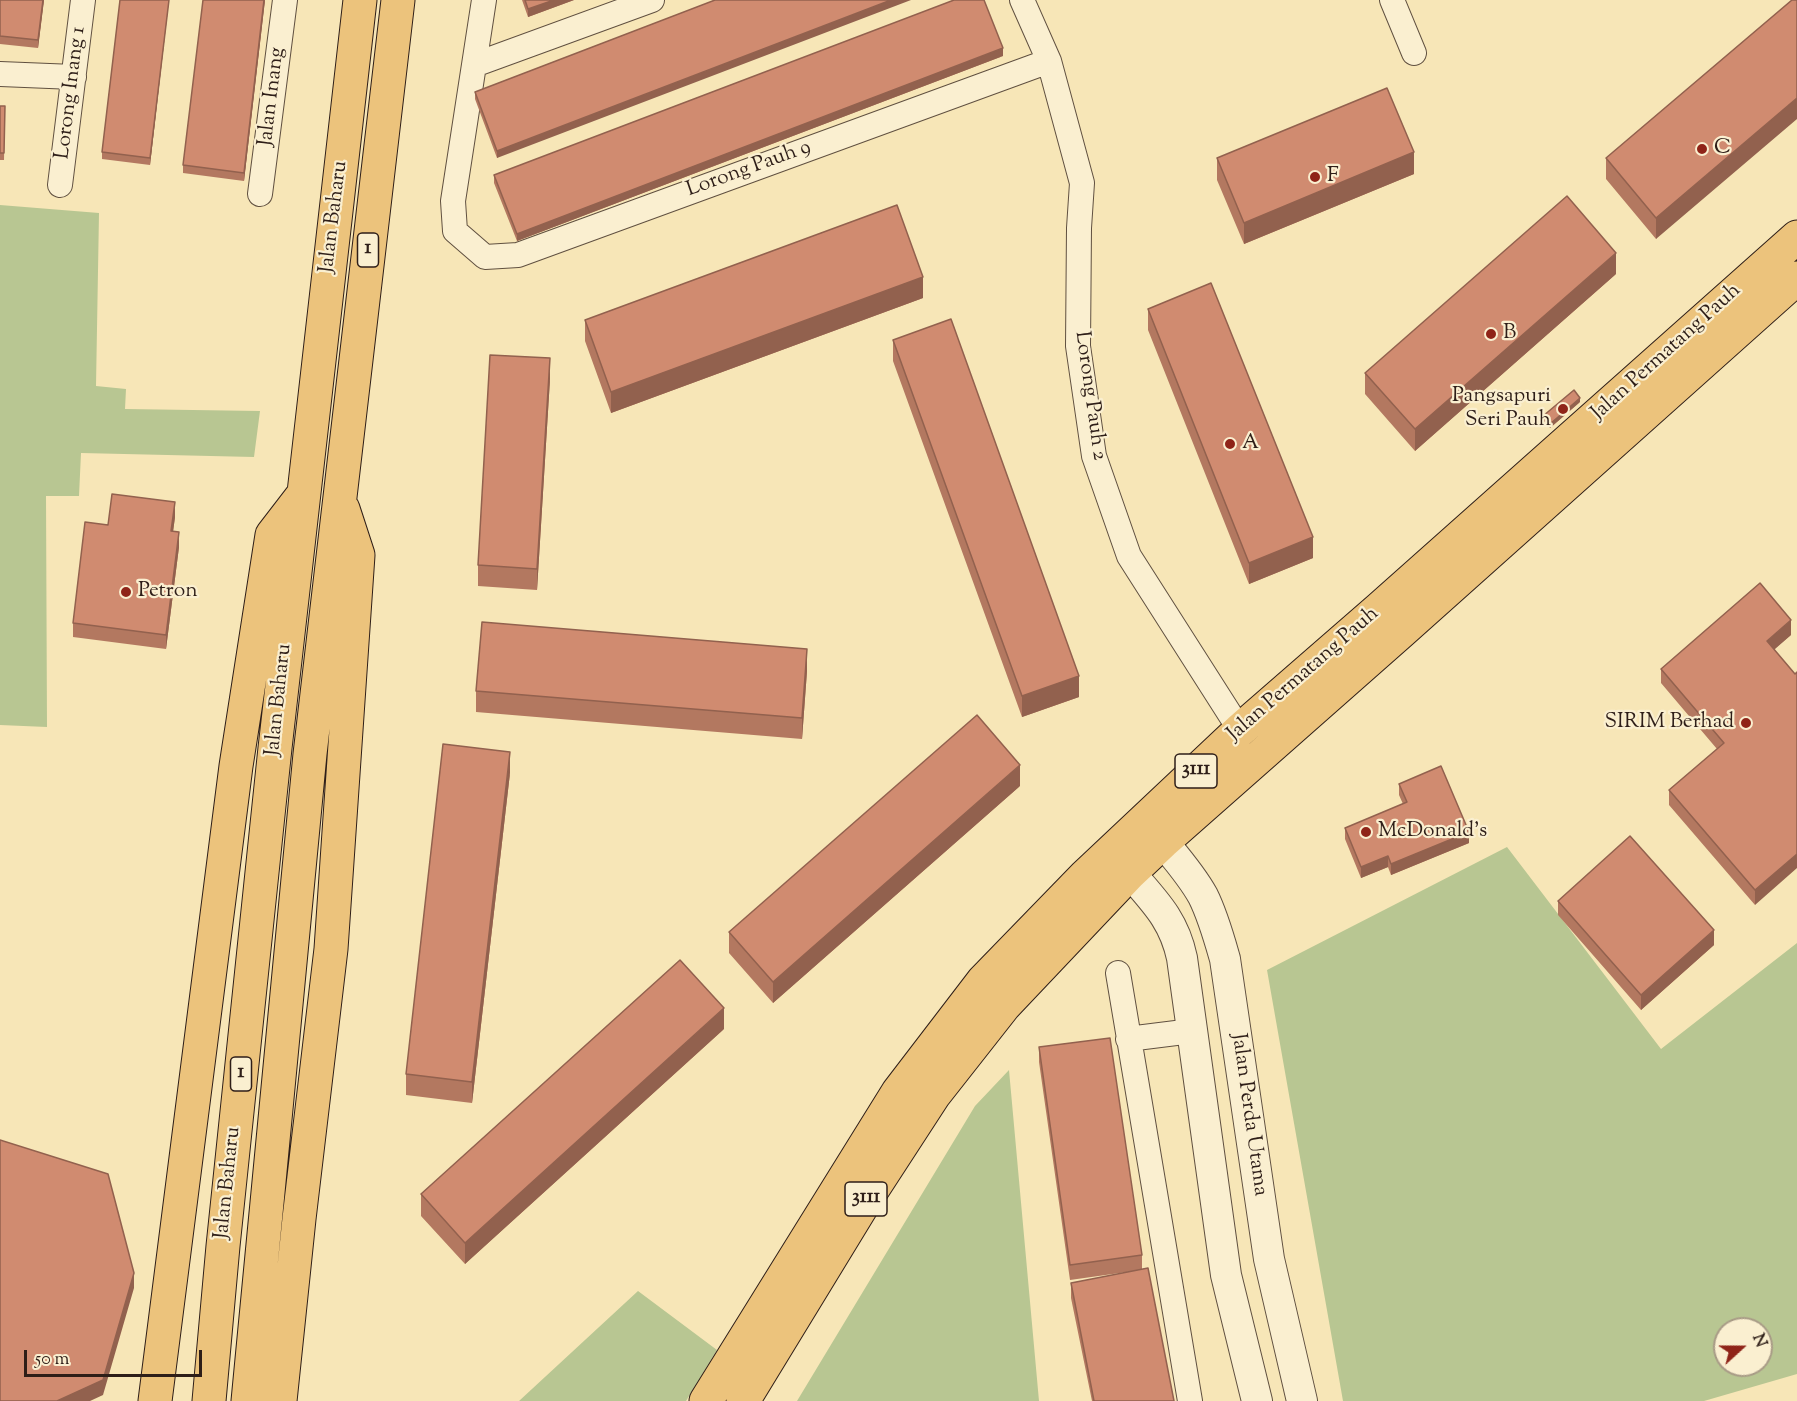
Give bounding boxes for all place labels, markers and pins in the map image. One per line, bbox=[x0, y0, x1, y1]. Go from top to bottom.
place label: C bbox=[1714, 136, 1731, 162]
marker: C bbox=[1695, 142, 1709, 156]
place label: F bbox=[1327, 164, 1339, 190]
marker: F bbox=[1308, 170, 1322, 184]
place label: B bbox=[1503, 321, 1516, 347]
marker: B bbox=[1484, 327, 1498, 341]
place label: Pangsapuri Seri Pauh bbox=[1452, 384, 1551, 434]
marker: Pangsapuri Seri Pauh bbox=[1556, 402, 1570, 416]
place label: A bbox=[1242, 431, 1259, 457]
marker: A bbox=[1223, 437, 1237, 451]
place label: Petron bbox=[138, 579, 198, 605]
marker: Petron bbox=[119, 585, 133, 599]
place label: SIRIM Berhad bbox=[1604, 710, 1734, 736]
marker: SIRIM Berhad bbox=[1739, 716, 1753, 730]
place label: McDonald's bbox=[1378, 819, 1487, 845]
marker: McDonald's bbox=[1359, 825, 1373, 839]

